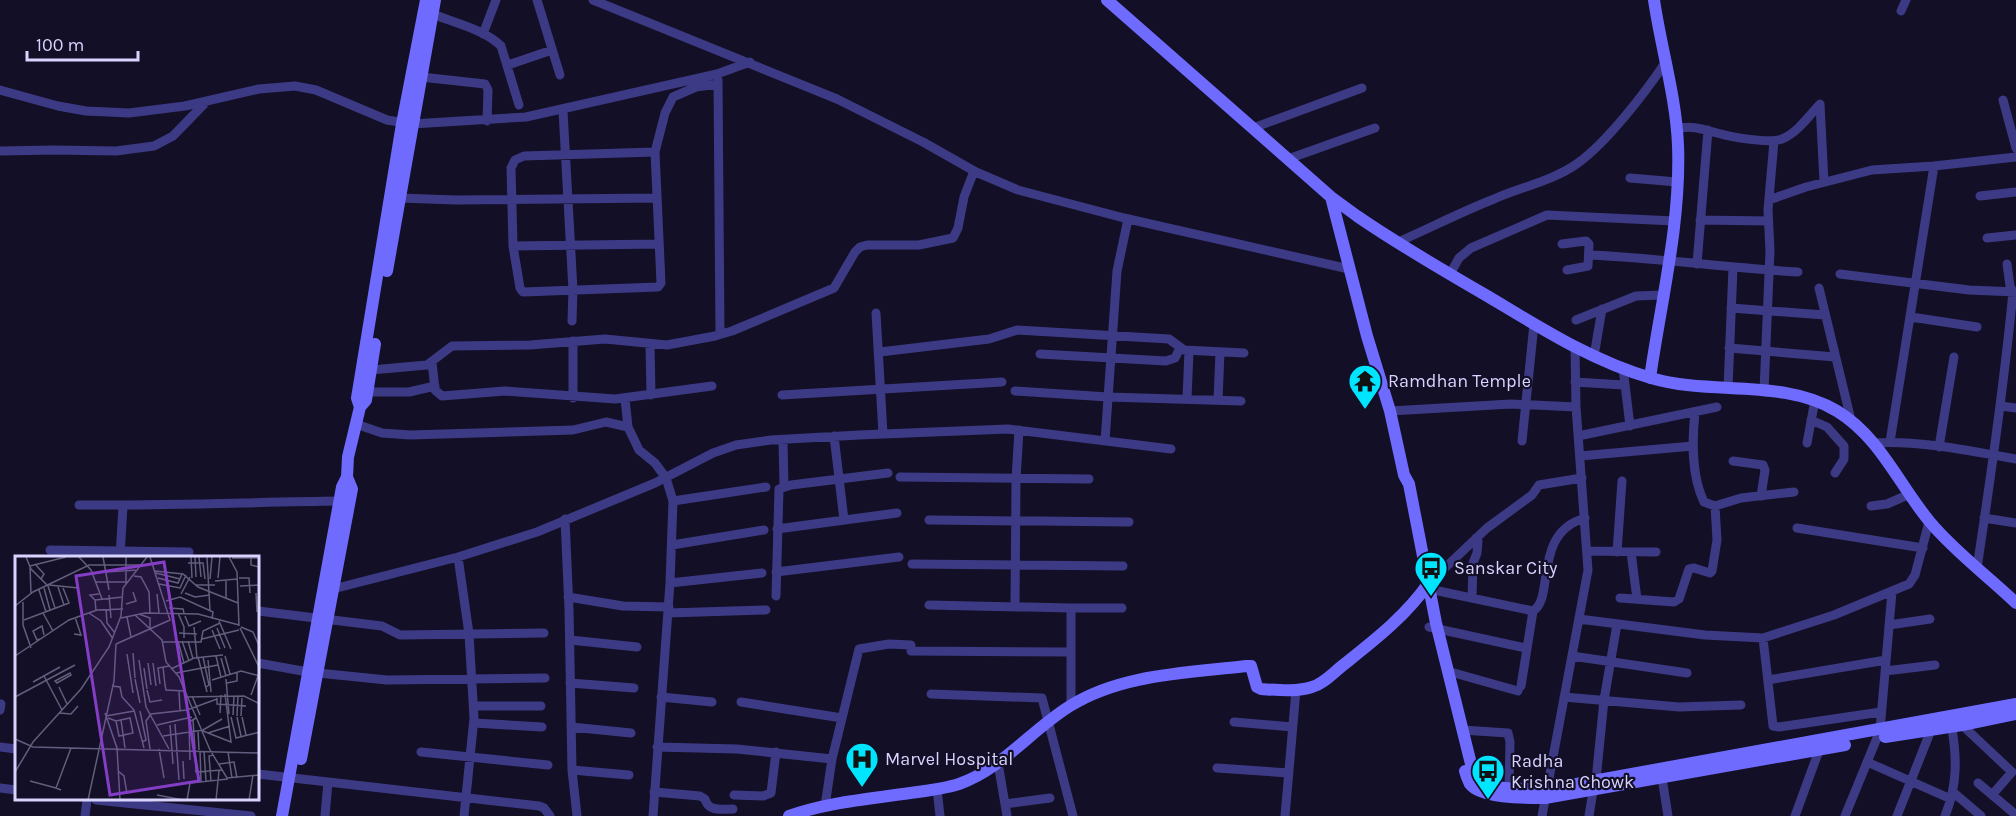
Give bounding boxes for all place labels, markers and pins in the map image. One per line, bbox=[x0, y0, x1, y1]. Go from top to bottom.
temple icon: Ramdhan Temple bbox=[1347, 363, 1383, 410]
place label: Ramdhan Temple bbox=[1388, 370, 1531, 392]
bus stop icon: Sanskar City bbox=[1413, 550, 1449, 597]
place label: Sanskar City bbox=[1454, 557, 1558, 579]
hospital icon: Marvel Hospital bbox=[844, 741, 880, 788]
place label: Marvel Hospital bbox=[885, 748, 1013, 770]
place label: Radha Krishna Chowk bbox=[1511, 750, 1634, 793]
bus stop icon: Radha Krishna Chowk bbox=[1470, 753, 1506, 800]

